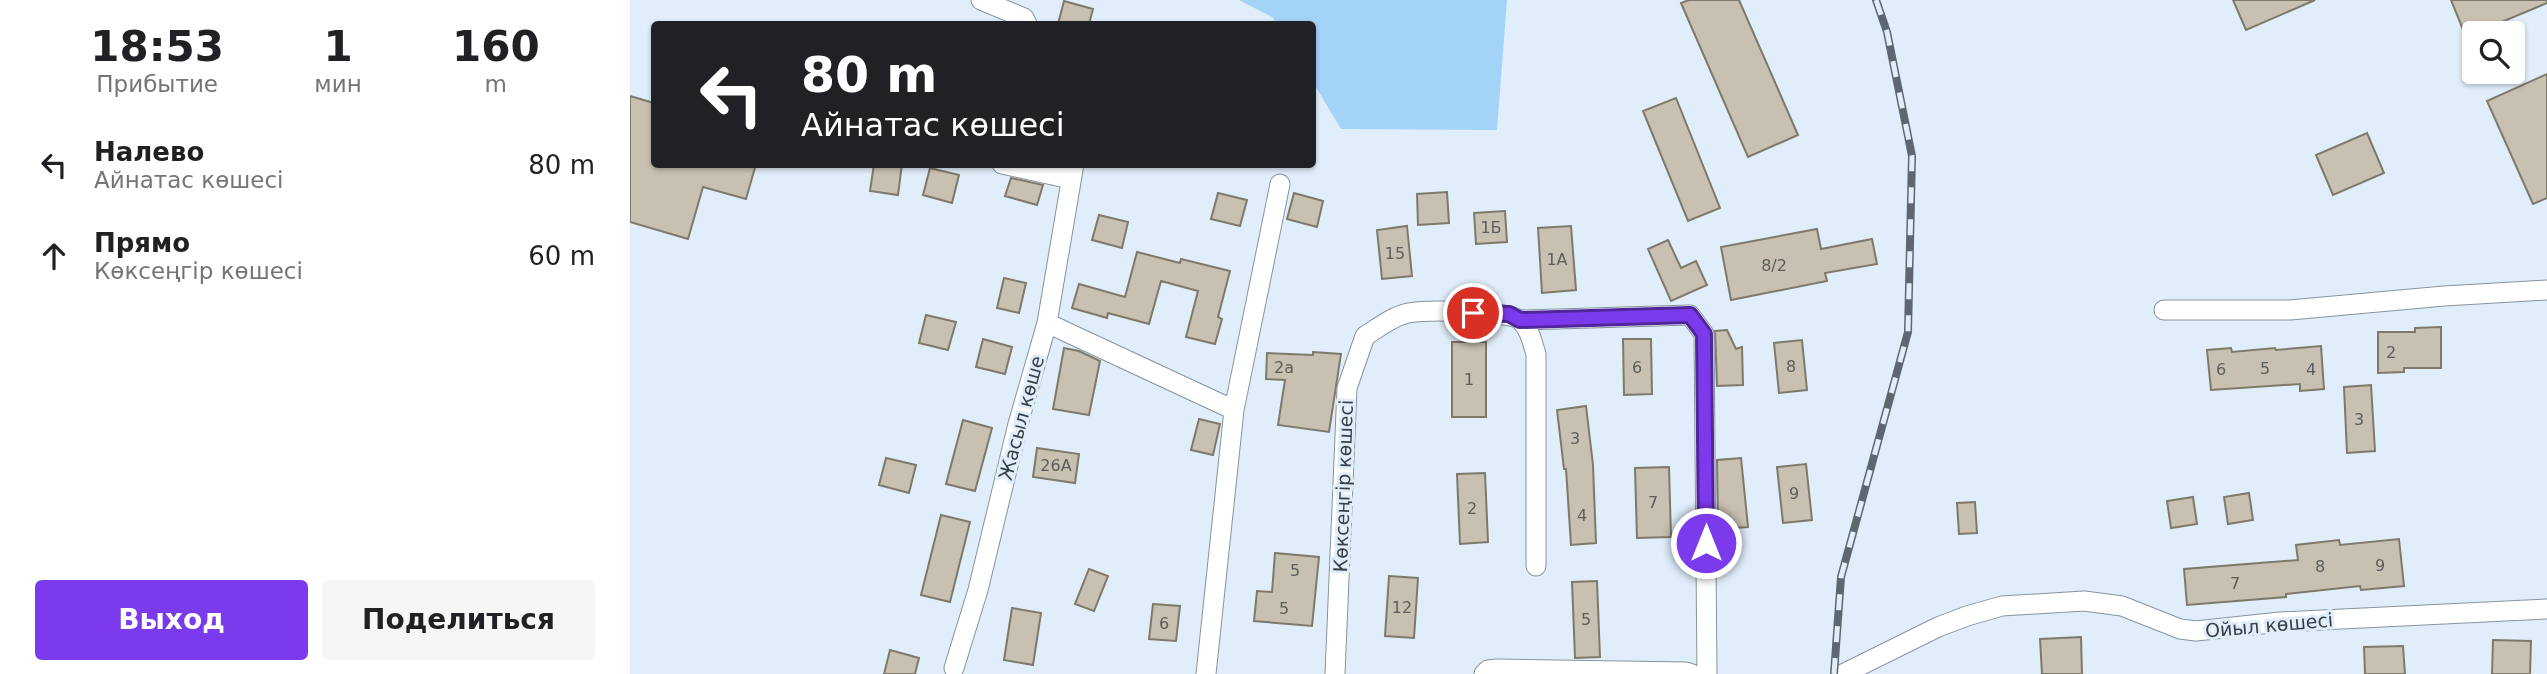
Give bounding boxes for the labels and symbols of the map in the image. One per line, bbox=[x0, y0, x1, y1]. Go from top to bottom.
house number: 1Б bbox=[1480, 218, 1502, 237]
house number: 15 bbox=[1385, 244, 1405, 263]
house number: 1А bbox=[1546, 250, 1568, 269]
house number: 8/2 bbox=[1761, 256, 1787, 275]
pin bbox=[1443, 283, 1503, 343]
house number: 2 bbox=[2386, 343, 2396, 362]
street label: Жасыл көше bbox=[994, 353, 1048, 483]
house number: 8 bbox=[1786, 357, 1796, 376]
house number: 2а bbox=[1274, 358, 1294, 377]
house number: 6 bbox=[1632, 358, 1642, 377]
house number: 5 bbox=[2260, 359, 2270, 378]
house number: 6 bbox=[2216, 360, 2226, 379]
house number: 4 bbox=[2306, 360, 2316, 379]
house number: 1 bbox=[1464, 370, 1474, 389]
street label: Көксеңгір көшесі bbox=[1329, 399, 1357, 573]
house number: 3 bbox=[2354, 410, 2364, 429]
house number: 3 bbox=[1570, 429, 1580, 448]
house number: 26А bbox=[1040, 456, 1072, 475]
house number: 9 bbox=[1789, 484, 1799, 503]
house number: 7 bbox=[1648, 493, 1658, 512]
house number: 2 bbox=[1467, 499, 1477, 518]
house number: 4 bbox=[1577, 506, 1587, 525]
position arrow bbox=[1669, 506, 1743, 580]
house number: 9 bbox=[2375, 556, 2385, 575]
house number: 8 bbox=[2315, 557, 2325, 576]
house number: 5 bbox=[1290, 561, 1300, 580]
house number: 7 bbox=[2230, 574, 2240, 593]
house number: 12 bbox=[1392, 598, 1412, 617]
house number: 5 bbox=[1279, 599, 1289, 618]
street label: Ойыл көшесі bbox=[2204, 608, 2334, 642]
house number: 5 bbox=[1581, 610, 1591, 629]
house number: 6 bbox=[1159, 614, 1169, 633]

